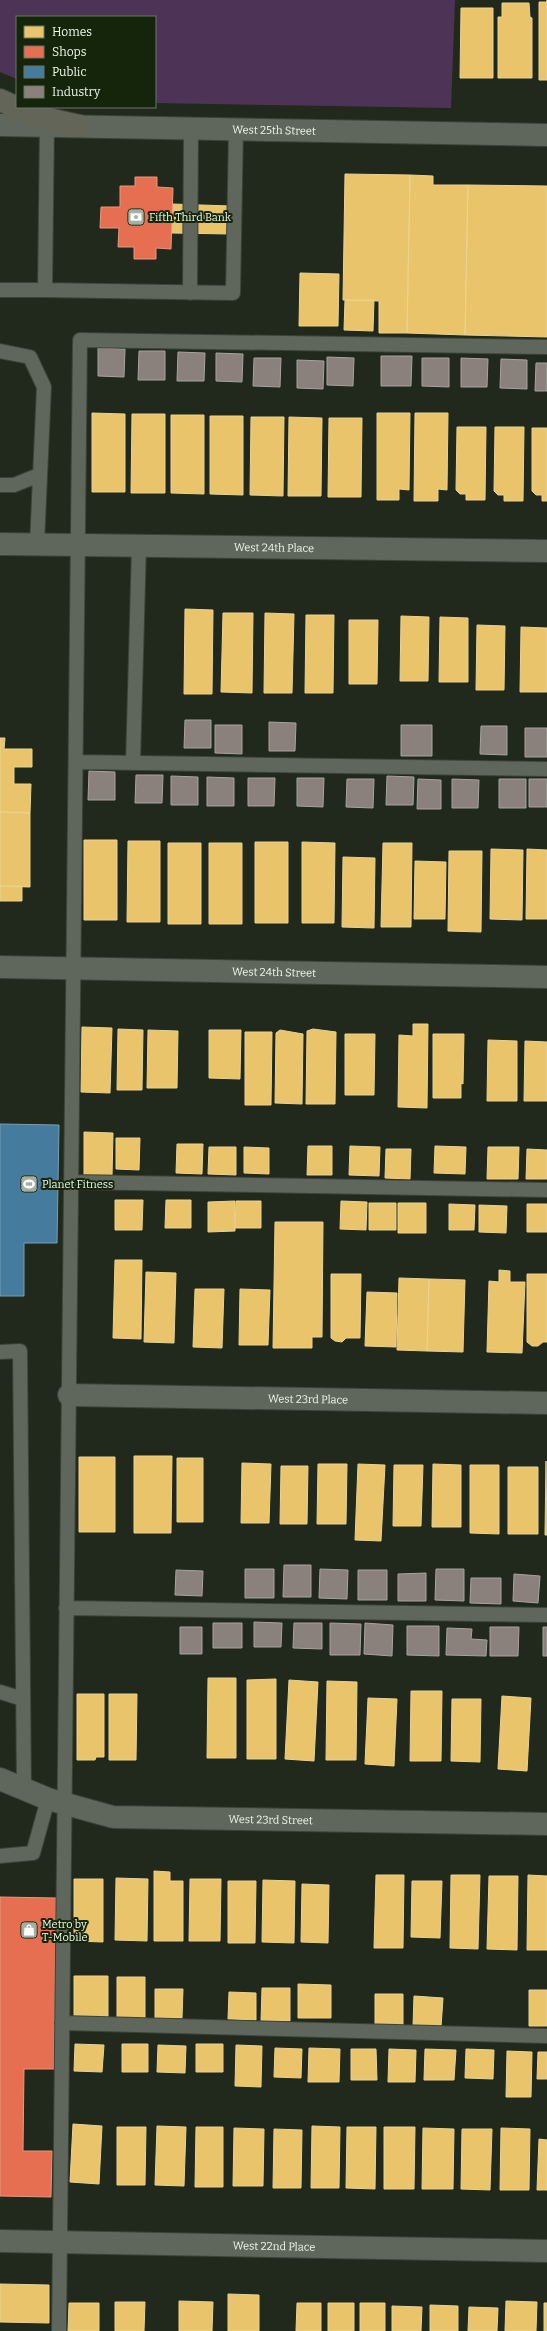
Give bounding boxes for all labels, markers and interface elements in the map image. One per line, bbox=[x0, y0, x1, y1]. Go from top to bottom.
legend bbox=[16, 16, 156, 108]
text: Homes bbox=[52, 25, 92, 39]
text: Shops bbox=[52, 45, 87, 59]
text: Public bbox=[52, 65, 87, 79]
text: Industry bbox=[52, 85, 101, 99]
street label: West 25th Street bbox=[232, 123, 316, 138]
bank icon: Fifth Third Bank bbox=[126, 207, 146, 227]
place label: Fifth Third Bank bbox=[149, 211, 232, 224]
street label: West 24th Place bbox=[234, 541, 314, 555]
street label: West 24th Street bbox=[232, 965, 316, 980]
sports icon: Planet Fitness bbox=[19, 1174, 39, 1194]
place label: Planet Fitness bbox=[42, 1178, 113, 1191]
street label: West 23rd Place bbox=[268, 1392, 348, 1407]
street label: West 23rd Street bbox=[228, 1813, 313, 1827]
place label: Metro by T-Mobile bbox=[42, 1918, 88, 1944]
shop icon: Metro by T-Mobile bbox=[19, 1920, 39, 1940]
street label: West 22nd Place bbox=[233, 2239, 315, 2254]

